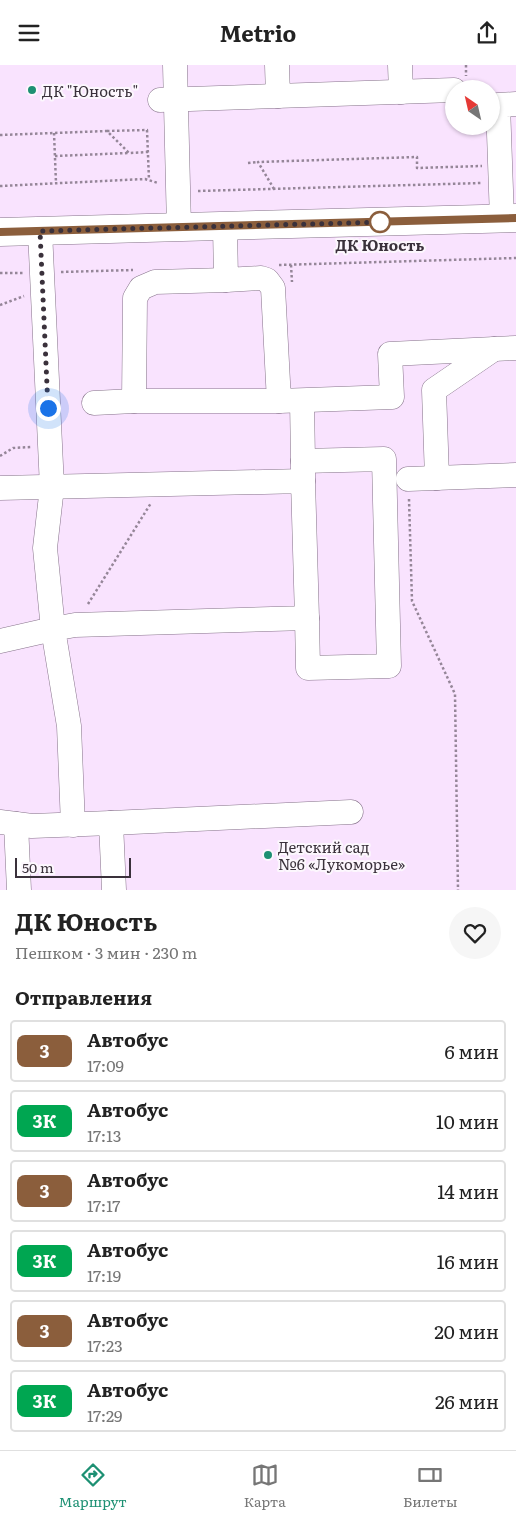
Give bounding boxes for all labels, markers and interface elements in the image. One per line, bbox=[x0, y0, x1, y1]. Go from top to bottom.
text: Metrio bbox=[220, 16, 296, 49]
icon: menu bbox=[15, 19, 43, 47]
icon: share bbox=[473, 19, 501, 47]
place label: ДК "Юность" bbox=[42, 79, 138, 102]
north arrow bbox=[445, 80, 500, 135]
map controls bbox=[445, 80, 500, 135]
marker: ДК "Юность" bbox=[26, 84, 38, 96]
marker: ДК Юность bbox=[369, 211, 391, 233]
place label: ДК Юность bbox=[335, 233, 425, 256]
your location bbox=[36, 396, 61, 421]
place label: Детский сад №6 «Лукоморье» bbox=[278, 835, 406, 875]
marker: Детский сад №6 «Лукоморье» bbox=[262, 849, 274, 861]
scale bar bbox=[15, 855, 131, 878]
text: 50 m bbox=[22, 857, 54, 877]
text: ДК Юность bbox=[15, 903, 157, 938]
button: heart bbox=[449, 907, 501, 959]
text: Пешком · 3 мин · 230 m bbox=[15, 940, 197, 964]
text: Отправления bbox=[15, 983, 152, 1011]
text: Автобус bbox=[87, 1025, 168, 1053]
text: 3 bbox=[39, 1037, 50, 1064]
text: 6 мин bbox=[445, 1037, 499, 1065]
text: 17:09 bbox=[87, 1053, 124, 1077]
text: Автобус bbox=[87, 1095, 168, 1123]
text: 3К bbox=[33, 1107, 56, 1134]
text: 10 мин bbox=[436, 1107, 499, 1135]
text: 17:13 bbox=[87, 1123, 121, 1147]
text: Автобус bbox=[87, 1165, 168, 1193]
text: 3 bbox=[39, 1177, 50, 1204]
text: 14 мин bbox=[437, 1177, 499, 1205]
text: 17:17 bbox=[87, 1193, 120, 1217]
text: Автобус bbox=[87, 1235, 168, 1263]
text: 3К bbox=[33, 1247, 56, 1274]
text: 16 мин bbox=[437, 1247, 499, 1275]
text: 17:19 bbox=[87, 1263, 121, 1287]
text: Автобус bbox=[87, 1305, 168, 1333]
text: 3 bbox=[39, 1317, 50, 1344]
text: 20 мин bbox=[434, 1317, 499, 1345]
text: 17:23 bbox=[87, 1333, 123, 1357]
text: Автобус bbox=[87, 1375, 168, 1403]
text: 3К bbox=[33, 1387, 56, 1414]
text: 26 мин bbox=[435, 1387, 499, 1415]
text: 17:29 bbox=[87, 1403, 122, 1427]
tab: Маршрут bbox=[59, 1461, 127, 1511]
tab: Карта bbox=[244, 1461, 286, 1511]
tab: Билеты bbox=[403, 1461, 457, 1511]

